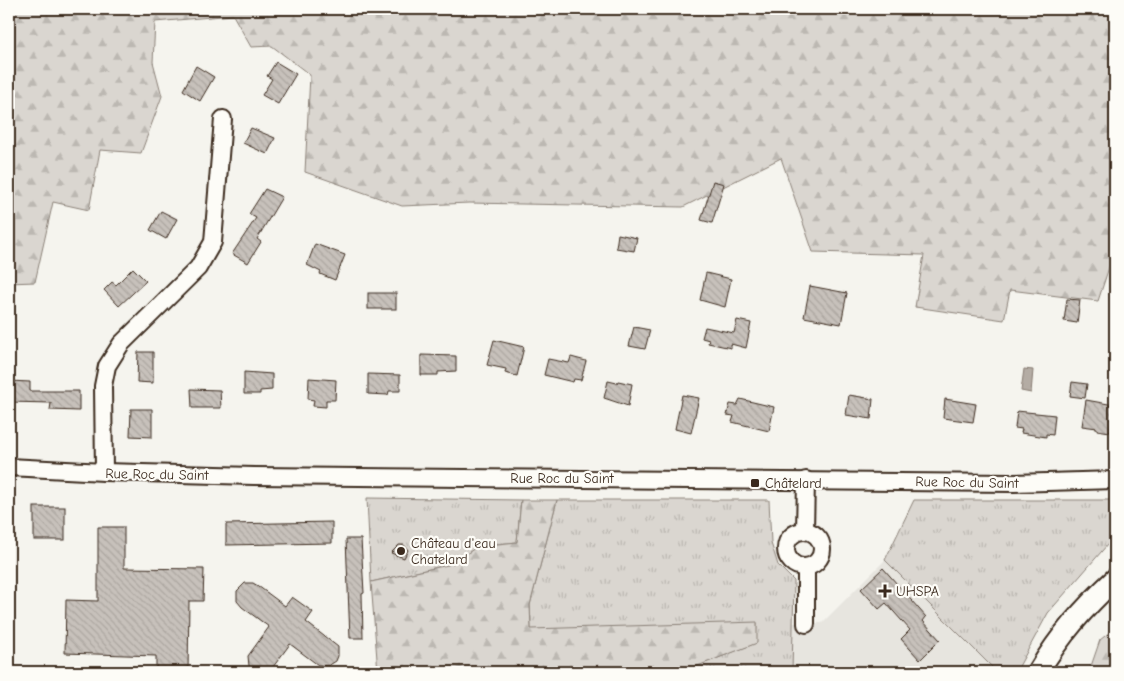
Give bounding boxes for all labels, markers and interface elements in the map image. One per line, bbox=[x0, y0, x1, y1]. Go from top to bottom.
street label: Rue Roc du Saint bbox=[105, 465, 210, 484]
street label: Rue Roc du Saint bbox=[510, 470, 615, 487]
street label: Rue Roc du Saint bbox=[915, 473, 1020, 492]
place label: Châtelard bbox=[765, 475, 822, 492]
marker: Châtelard bbox=[749, 477, 761, 489]
place label: Château d'eau Chatelard bbox=[411, 535, 496, 568]
marker: Château d'eau Chatelard bbox=[395, 545, 407, 557]
place label: UHSPA bbox=[896, 583, 939, 600]
marker: UHSPA bbox=[878, 584, 892, 598]

